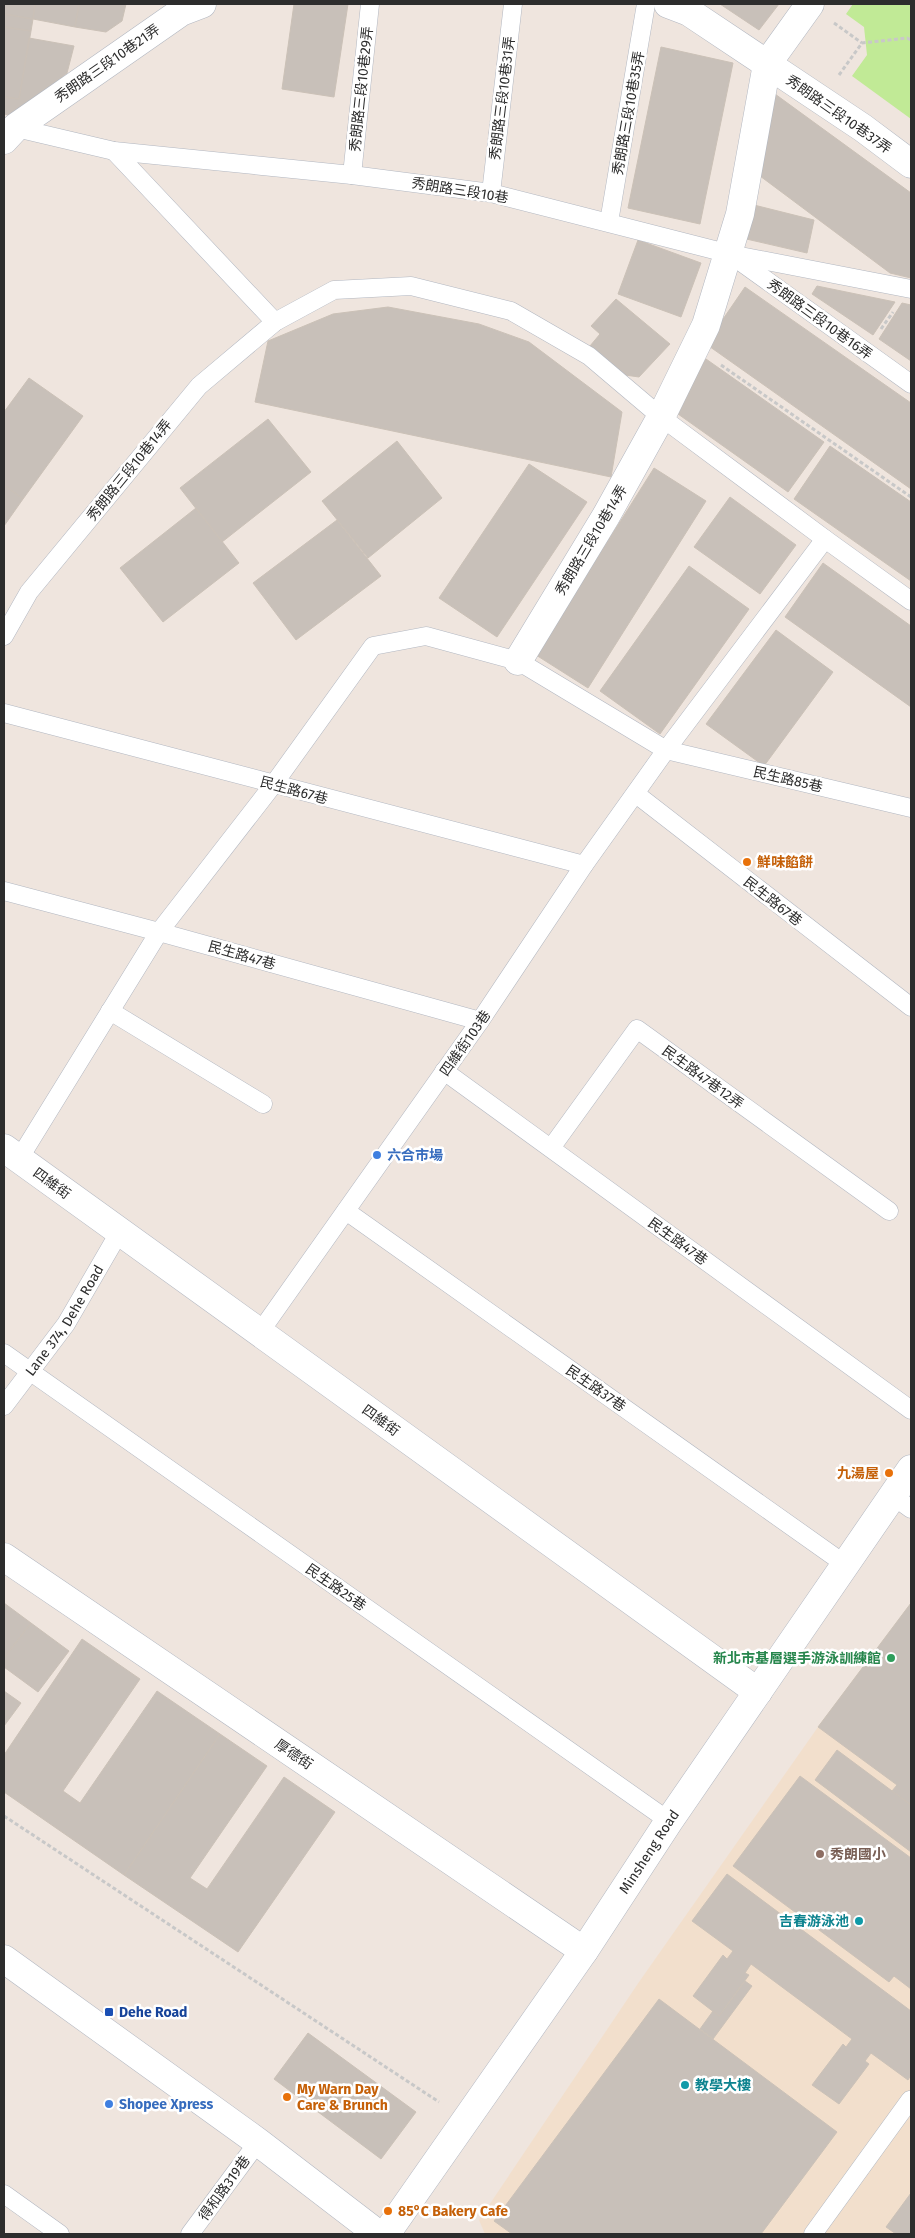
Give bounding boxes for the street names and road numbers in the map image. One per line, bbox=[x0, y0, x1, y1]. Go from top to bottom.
street label: 秀朗路三段10巷21弄 bbox=[51, 21, 163, 106]
street label: 秀朗路三段10巷29弄 bbox=[346, 26, 377, 153]
street label: 秀朗路三段10巷31弄 bbox=[486, 35, 519, 161]
street label: 秀朗路三段10巷35弄 bbox=[609, 50, 648, 177]
street label: 秀朗路三段10巷37弄 bbox=[783, 72, 895, 157]
street label: 秀朗路三段10巷 bbox=[410, 174, 510, 207]
street label: 秀朗路三段10巷16弄 bbox=[764, 276, 875, 363]
street label: 秀朗路三段10巷14弄 bbox=[83, 416, 175, 524]
street label: 秀朗路三段10巷14弄 bbox=[552, 482, 631, 598]
street label: 民生路85巷 bbox=[752, 763, 824, 796]
street label: 民生路67巷 bbox=[258, 773, 330, 808]
street label: 民生路67巷 bbox=[740, 873, 805, 929]
street label: 民生路47巷 bbox=[206, 938, 278, 973]
street label: 四維街103巷 bbox=[436, 1007, 494, 1080]
street label: 民生路47巷12弄 bbox=[659, 1042, 747, 1113]
street label: 四維街 bbox=[30, 1164, 74, 1203]
street label: 民生路47巷 bbox=[645, 1214, 711, 1269]
street label: Lane 374, Dehe Road bbox=[22, 1262, 107, 1379]
street label: 民生路37巷 bbox=[563, 1362, 629, 1415]
street label: 四維街 bbox=[359, 1401, 403, 1440]
street label: 民生路25巷 bbox=[302, 1560, 369, 1614]
street label: 厚德街 bbox=[272, 1736, 316, 1773]
street label: Minsheng Road bbox=[616, 1807, 683, 1897]
street label: 得和路319巷 bbox=[195, 2153, 254, 2224]

